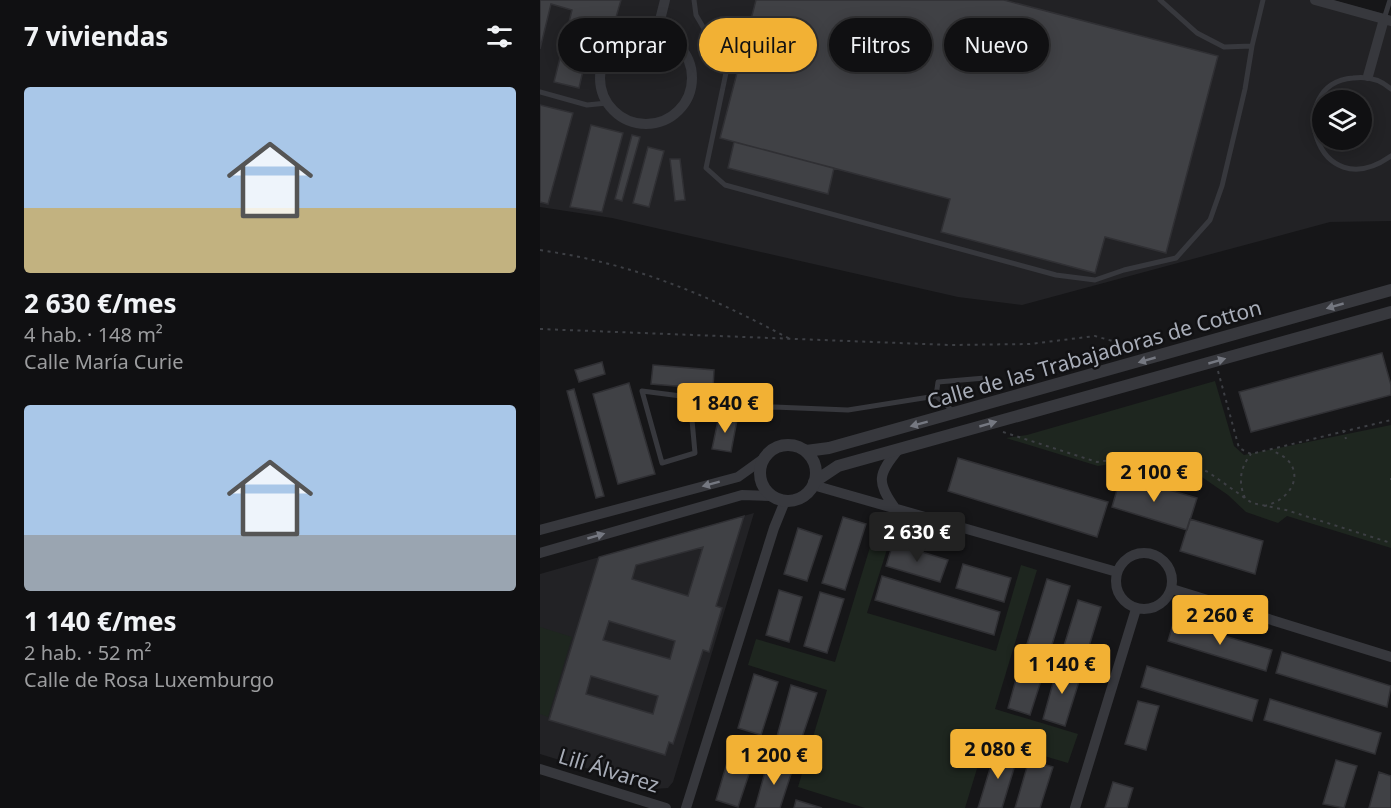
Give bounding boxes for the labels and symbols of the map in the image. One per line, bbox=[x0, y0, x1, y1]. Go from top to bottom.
street label: Calle de las Trabajadoras de Cotton bbox=[923, 293, 1265, 415]
one-way arrow bbox=[1326, 302, 1344, 312]
one-way arrow bbox=[1138, 356, 1156, 365]
one-way arrow bbox=[1208, 356, 1226, 365]
pin: 1 840 € bbox=[670, 383, 780, 434]
one-way arrow bbox=[979, 419, 997, 428]
one-way arrow bbox=[910, 420, 928, 429]
pin: 2 100 € bbox=[1099, 452, 1209, 503]
one-way arrow bbox=[702, 480, 720, 489]
pin: 2 630 € bbox=[862, 512, 972, 563]
one-way arrow bbox=[587, 531, 605, 541]
pin: 2 260 € bbox=[1165, 595, 1275, 646]
pin: 1 140 € bbox=[1007, 644, 1117, 695]
pin: 2 080 € bbox=[943, 729, 1053, 780]
pin: 1 200 € bbox=[719, 735, 829, 786]
street label: Lilí Álvarez bbox=[555, 741, 663, 799]

